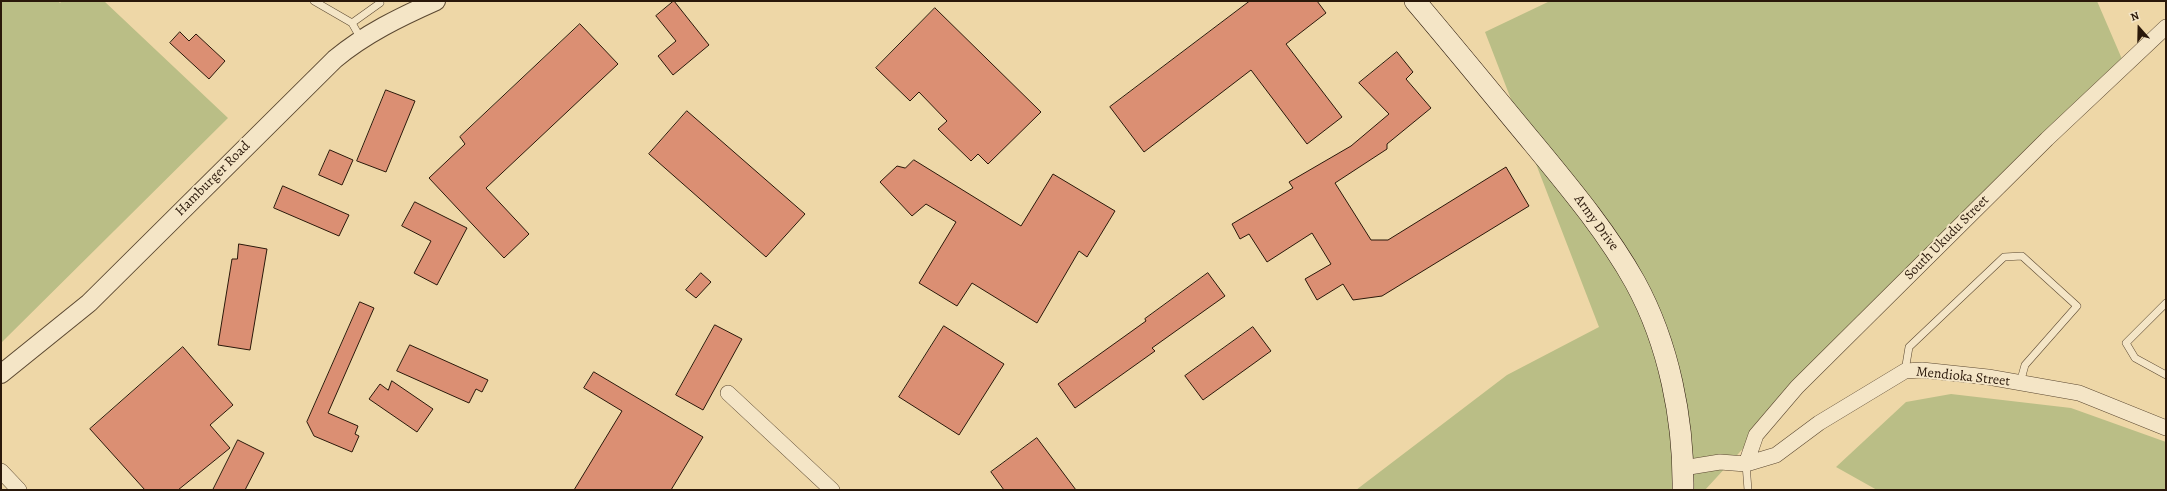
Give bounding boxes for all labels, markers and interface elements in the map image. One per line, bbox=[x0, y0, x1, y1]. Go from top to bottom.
north arrow bbox=[2119, 8, 2159, 48]
text: N bbox=[2128, 8, 2141, 25]
street label: Hamburger Road bbox=[172, 138, 254, 220]
street label: Army Drive bbox=[1570, 192, 1622, 254]
street label: South Ukudu Street bbox=[1901, 192, 1993, 284]
street label: Mendioka Street bbox=[1915, 364, 2011, 390]

